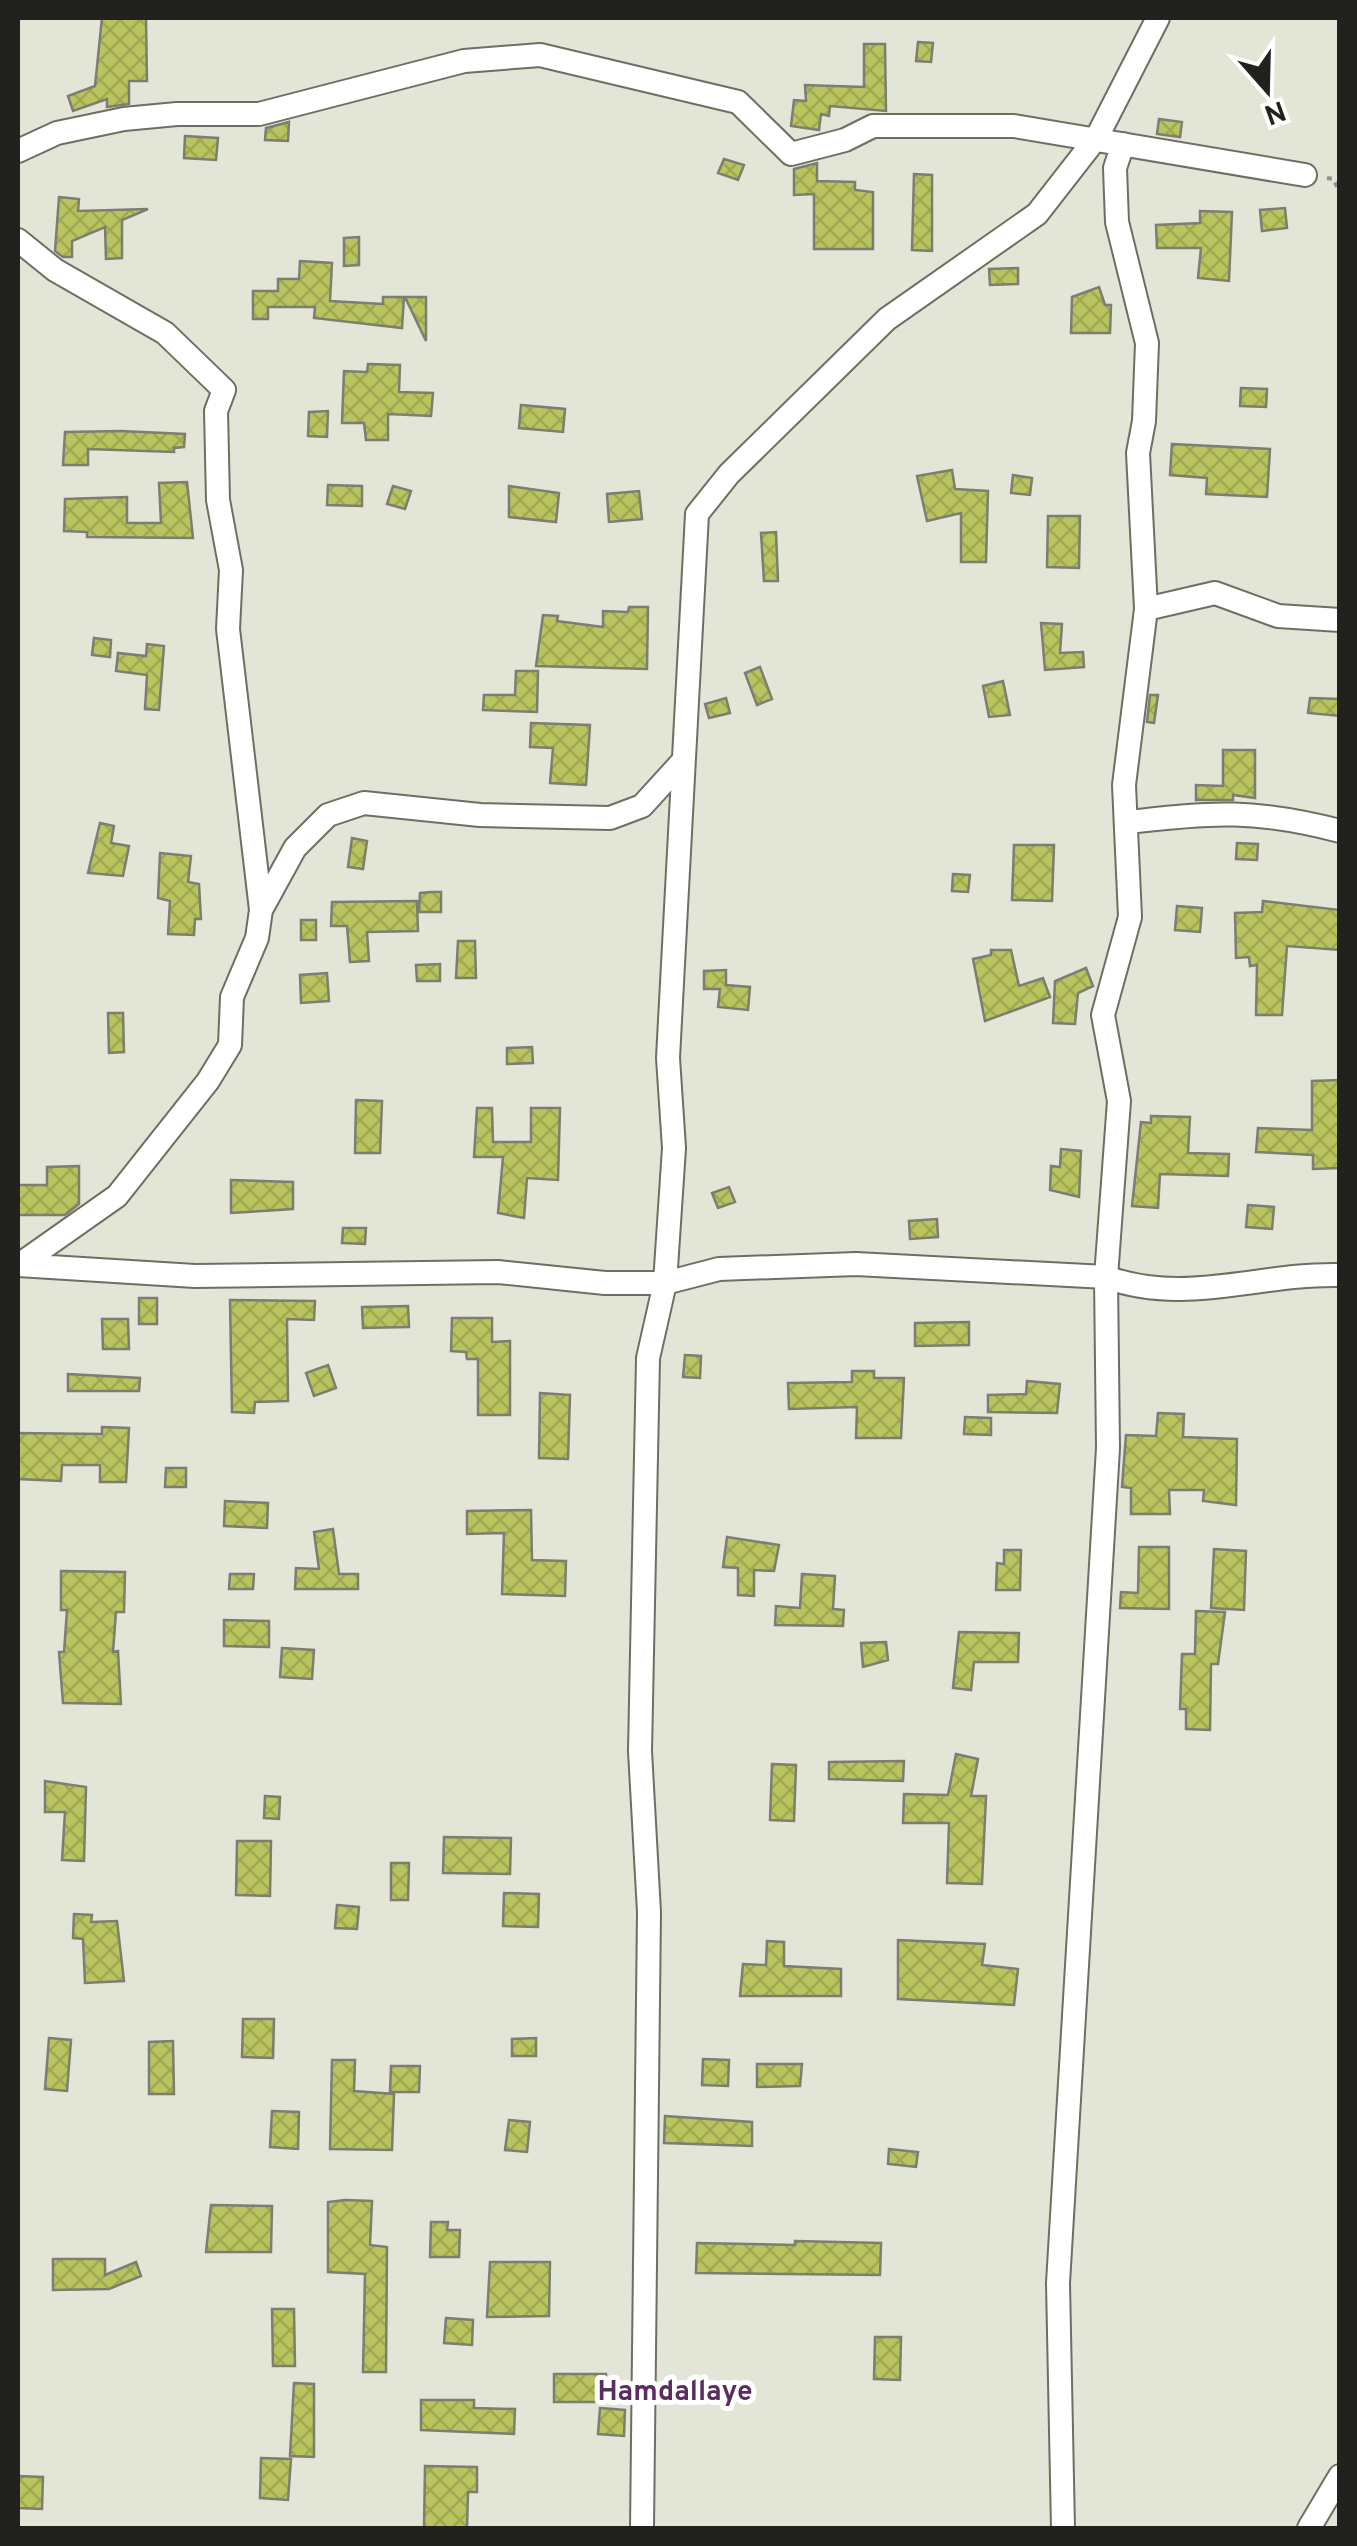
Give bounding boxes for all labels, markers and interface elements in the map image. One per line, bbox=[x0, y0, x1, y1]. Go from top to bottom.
north arrow bbox=[1217, 40, 1317, 140]
text: N bbox=[1259, 90, 1290, 131]
district label: Hamdallaye bbox=[597, 2375, 753, 2411]

